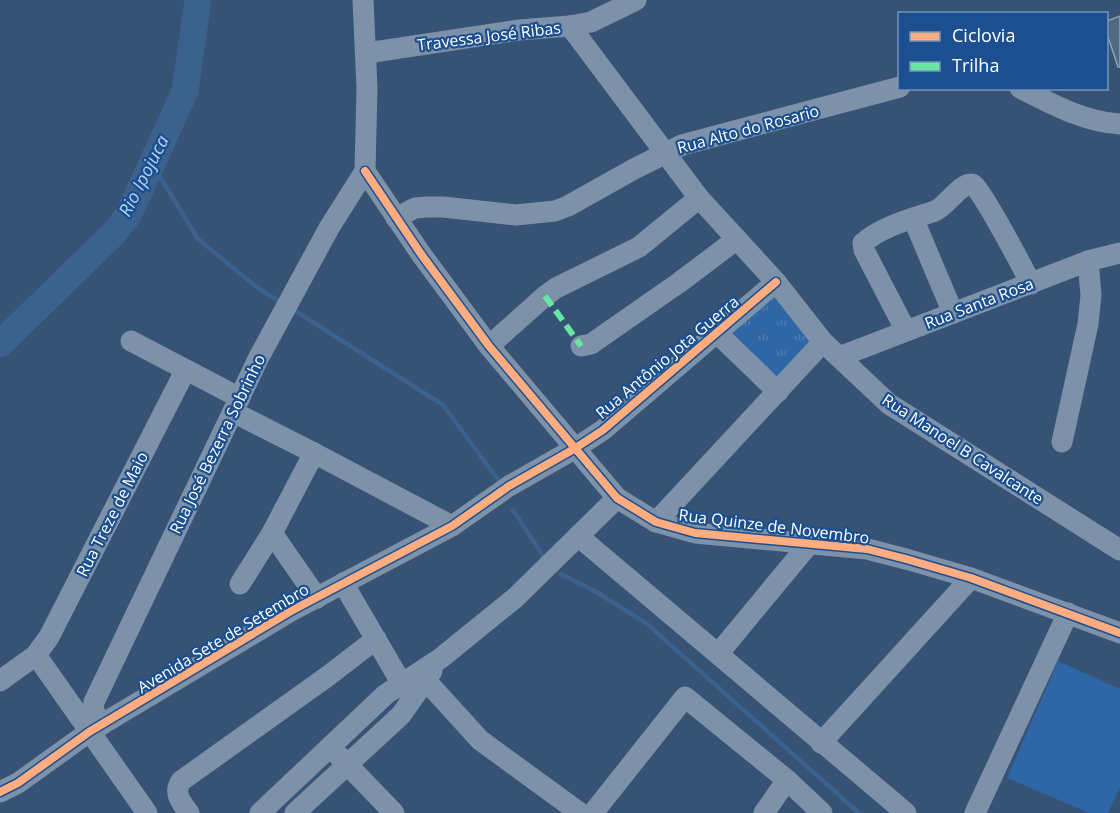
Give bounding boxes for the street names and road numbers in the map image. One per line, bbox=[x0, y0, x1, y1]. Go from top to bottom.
street label: Travessa José Ribas bbox=[416, 16, 562, 56]
street label: Rua Alto do Rosario bbox=[675, 99, 821, 159]
street label: Rua Santa Rosa bbox=[921, 272, 1037, 334]
street label: Rua Antônio Jota Guerra bbox=[591, 290, 743, 424]
street label: Rua José Bezerra Sobrinho bbox=[164, 350, 270, 538]
street label: Rua Manoel B Cavalcante bbox=[878, 389, 1048, 509]
street label: Rua Treze de Maio bbox=[71, 448, 153, 580]
street label: Rua Quinze de Novembro bbox=[677, 503, 871, 549]
street label: Avenida Sete de Setembro bbox=[133, 578, 313, 698]

